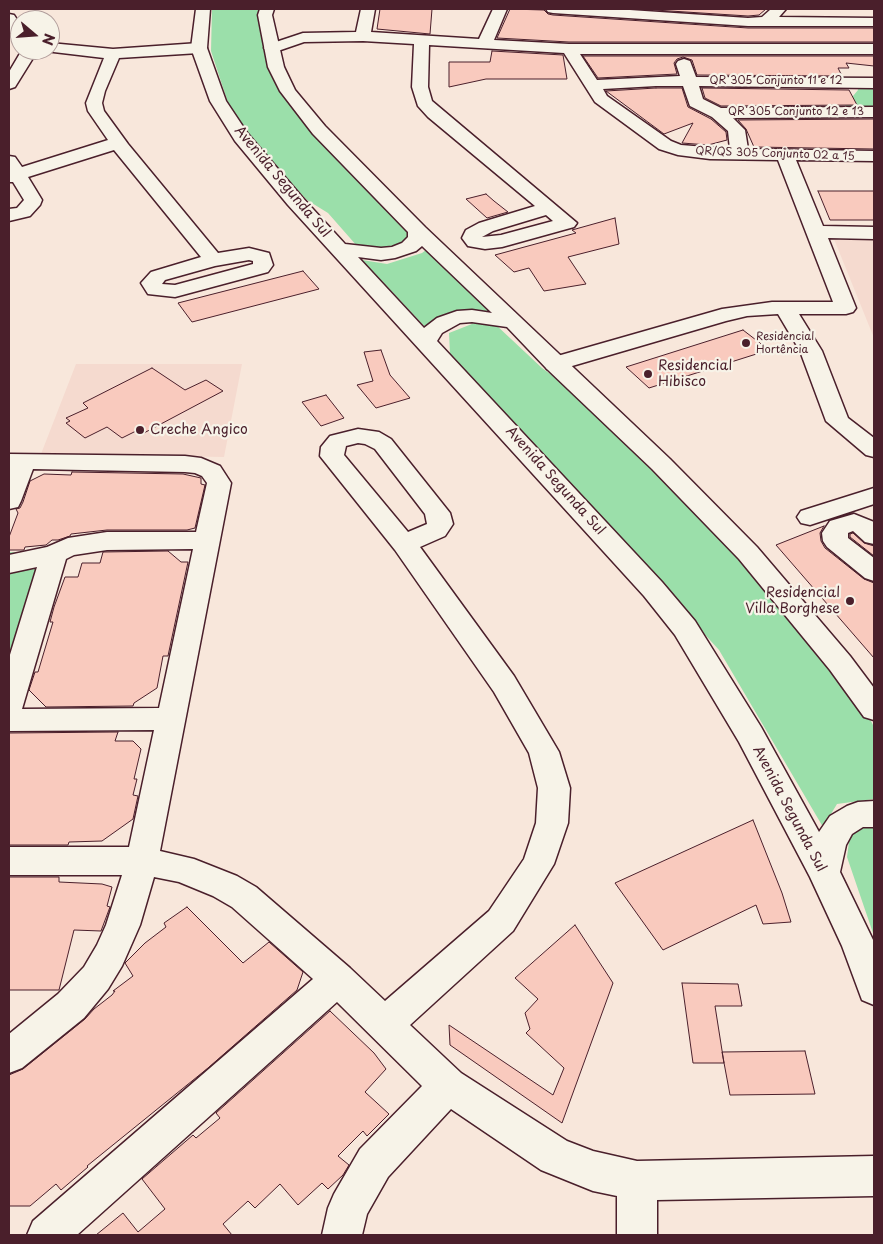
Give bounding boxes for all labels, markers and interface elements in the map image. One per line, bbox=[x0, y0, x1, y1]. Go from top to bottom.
north arrow bbox=[10, 10, 60, 60]
text: N bbox=[37, 31, 60, 48]
street label: QR 305 Conjunto 11 e 12 bbox=[710, 74, 842, 88]
street label: QR 305 Conjunto 12 e 13 bbox=[728, 105, 864, 119]
street label: Avenida Segunda Sul bbox=[230, 123, 334, 241]
street label: QR/QS 305 Conjunto 02 a 15 bbox=[695, 145, 855, 163]
place label: Residencial Hortência bbox=[756, 330, 814, 356]
marker: Residencial Hortência bbox=[740, 337, 752, 349]
place label: Residencial Hibisco bbox=[658, 358, 732, 391]
marker: Residencial Hibisco bbox=[642, 368, 654, 380]
place label: Creche Angico bbox=[150, 422, 248, 438]
street label: Avenida Segunda Sul bbox=[502, 423, 608, 539]
marker: Creche Angico bbox=[134, 424, 146, 436]
place label: Residencial Villa Borghese bbox=[745, 585, 840, 618]
marker: Residencial Villa Borghese bbox=[844, 595, 856, 607]
street label: Avenida Segunda Sul bbox=[749, 743, 829, 875]

